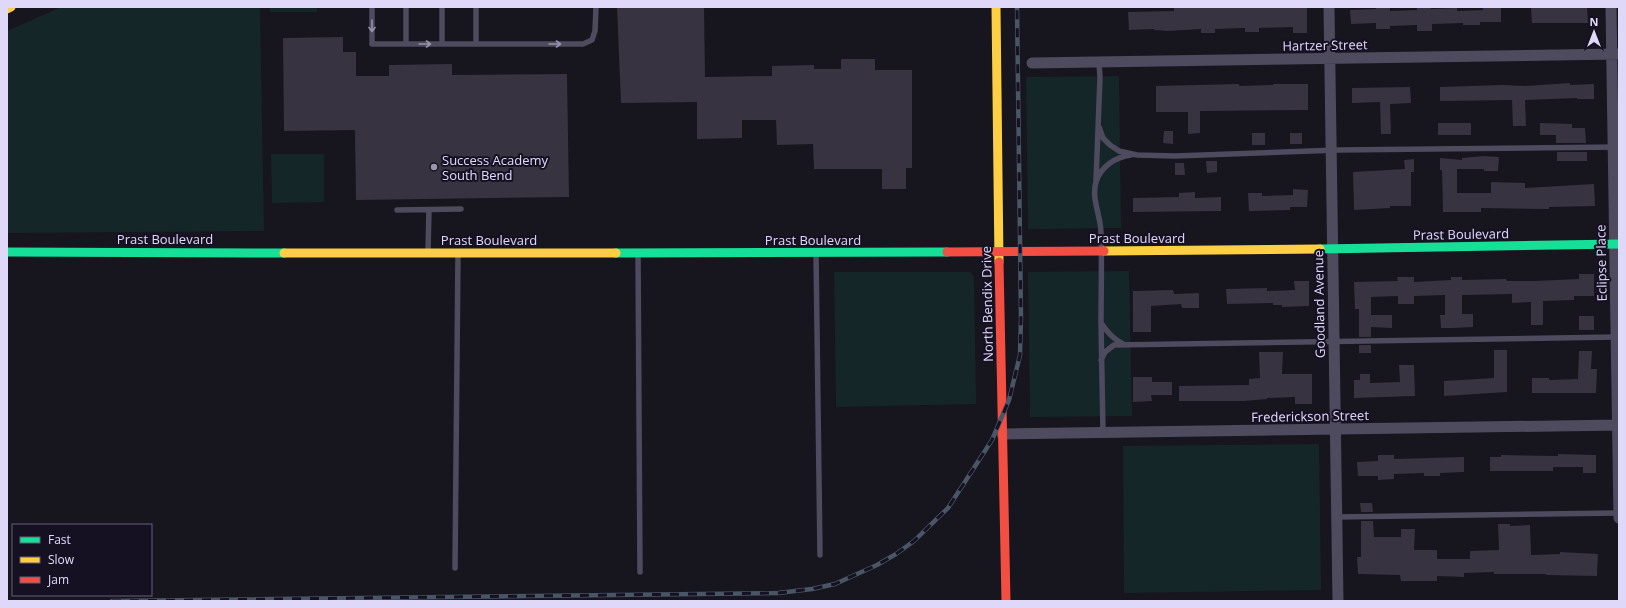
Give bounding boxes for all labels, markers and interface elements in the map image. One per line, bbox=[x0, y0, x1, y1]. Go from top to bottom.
north arrow bbox=[1574, 12, 1614, 52]
text: N bbox=[1590, 14, 1598, 29]
one-way arrow bbox=[368, 19, 376, 32]
street label: Hartzer Street bbox=[1282, 35, 1368, 55]
one-way arrow bbox=[418, 40, 431, 48]
one-way arrow bbox=[548, 40, 561, 48]
place label: Success Academy South Bend bbox=[442, 151, 549, 184]
marker: Success Academy South Bend bbox=[429, 162, 439, 172]
street label: Prast Boulevard bbox=[1413, 224, 1509, 244]
street label: Eclipse Place bbox=[1591, 224, 1611, 302]
street label: Prast Boulevard bbox=[1089, 229, 1185, 247]
street label: Prast Boulevard bbox=[117, 230, 213, 248]
street label: Prast Boulevard bbox=[441, 231, 537, 249]
street label: Prast Boulevard bbox=[765, 231, 861, 249]
street label: North Bendix Drive bbox=[977, 246, 997, 362]
street label: Goodland Avenue bbox=[1309, 250, 1329, 358]
street label: Frederickson Street bbox=[1251, 406, 1369, 426]
legend bbox=[12, 524, 152, 596]
text: Fast bbox=[48, 531, 71, 548]
text: Slow bbox=[48, 551, 75, 568]
text: Jam bbox=[47, 571, 69, 588]

